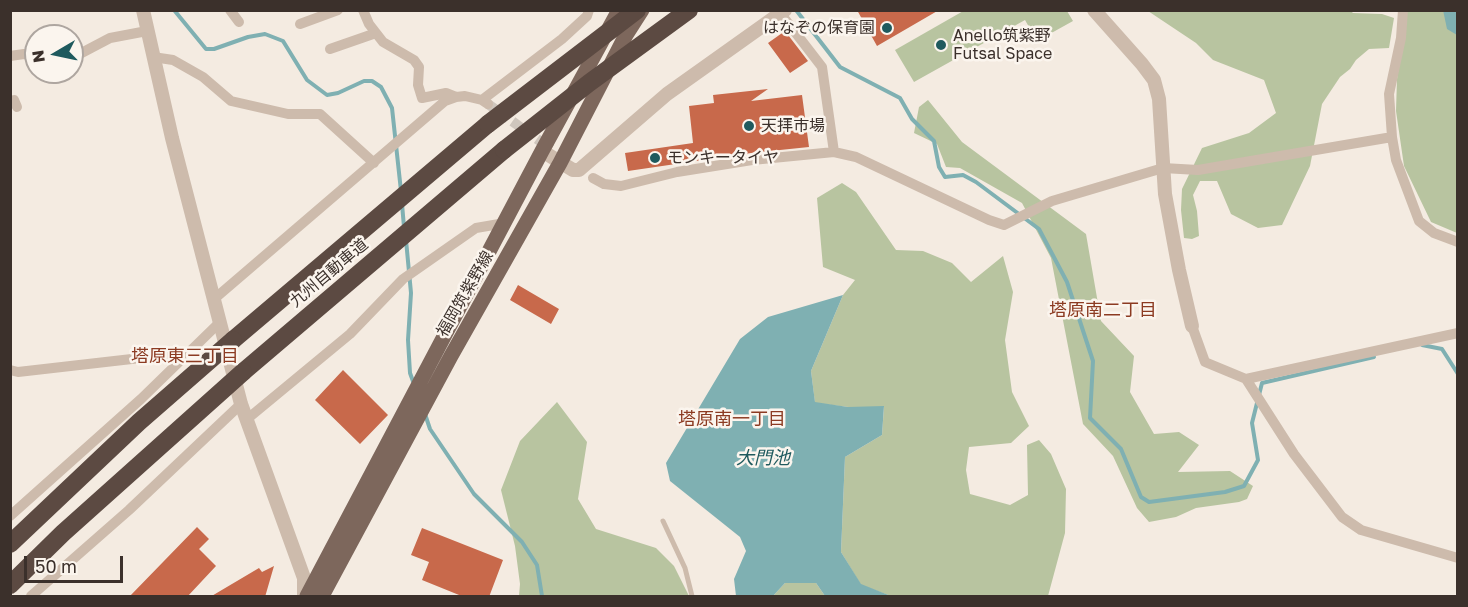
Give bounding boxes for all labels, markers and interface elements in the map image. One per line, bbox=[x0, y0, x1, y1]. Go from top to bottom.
place label: はなぞの保育園 bbox=[763, 18, 875, 38]
marker: はなぞの保育園 bbox=[880, 21, 894, 35]
north arrow bbox=[24, 24, 84, 84]
place label: Anello筑紫野 Futsal Space bbox=[953, 26, 1052, 64]
marker: Anello筑紫野 Futsal Space bbox=[934, 38, 948, 52]
text: N bbox=[27, 49, 49, 64]
place label: 天拝市場 bbox=[761, 116, 825, 136]
marker: 天拝市場 bbox=[742, 119, 756, 133]
place label: モンキータイヤ bbox=[667, 148, 779, 168]
marker: モンキータイヤ bbox=[648, 151, 662, 165]
street label: 九州自動車道 bbox=[286, 235, 372, 311]
street label: 福岡筑紫野線 bbox=[433, 248, 497, 340]
district label: 塔原南二丁目 bbox=[1049, 299, 1157, 321]
district label: 塔原東三丁目 bbox=[131, 345, 239, 367]
district label: 塔原南一丁目 bbox=[678, 408, 786, 430]
water label: 大門池 bbox=[736, 447, 790, 469]
scale bar bbox=[27, 544, 126, 582]
text: 50 m bbox=[35, 555, 77, 577]

